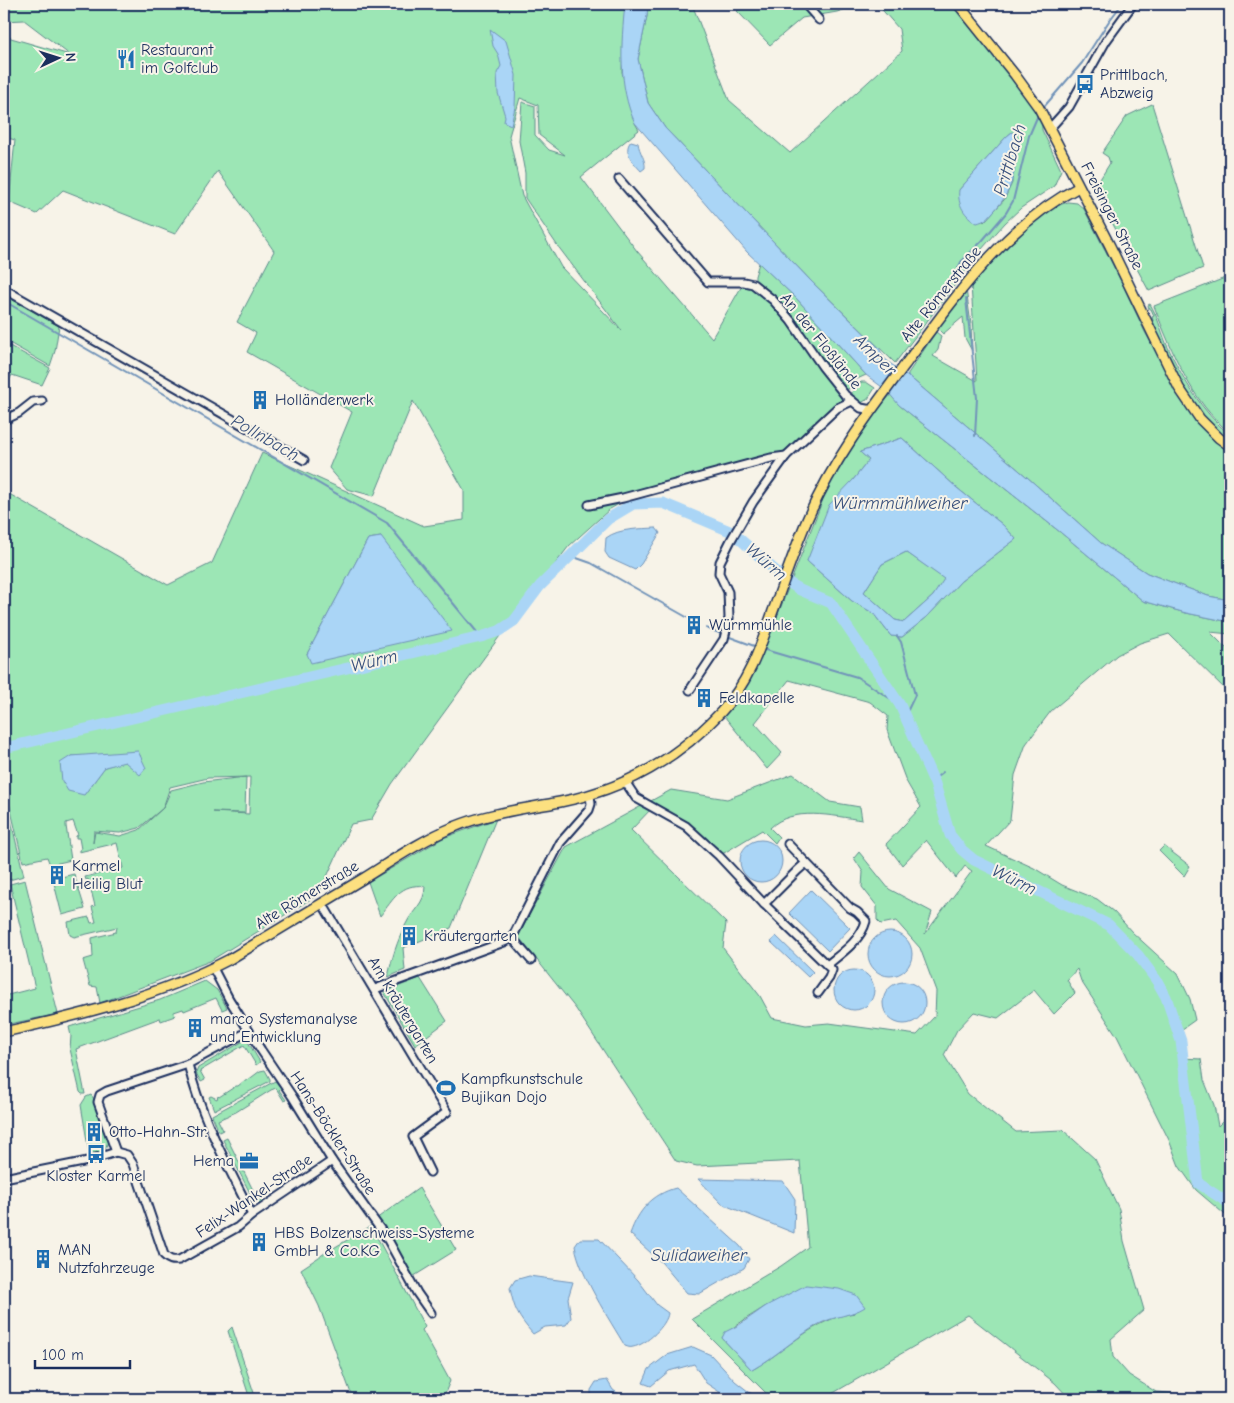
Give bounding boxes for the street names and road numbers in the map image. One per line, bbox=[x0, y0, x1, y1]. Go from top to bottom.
street label: Freisinger Straße bbox=[1077, 159, 1147, 273]
street label: Alte Römerstraße bbox=[897, 243, 985, 345]
street label: An der Floßlände bbox=[777, 289, 865, 393]
street label: Alte Römerstraße bbox=[252, 857, 362, 933]
street label: Am Kräutergarten bbox=[364, 953, 442, 1067]
street label: Hans-Böckler-Straße bbox=[286, 1068, 380, 1198]
street label: Felix-Wankel-Straße bbox=[192, 1150, 316, 1242]

